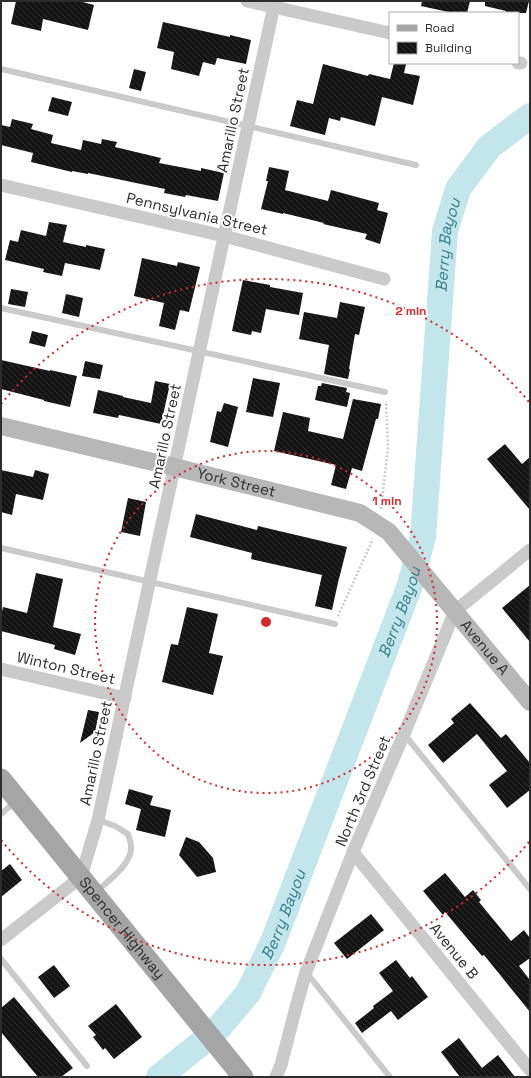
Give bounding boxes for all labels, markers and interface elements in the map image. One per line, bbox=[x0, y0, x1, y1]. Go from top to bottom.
legend bbox=[389, 12, 519, 64]
text: Road bbox=[425, 20, 454, 36]
text: Building bbox=[425, 40, 472, 56]
street label: Amarillo Street bbox=[212, 66, 253, 174]
street label: Pennsylvania Street bbox=[125, 188, 270, 239]
water label: Berry Bayou bbox=[431, 194, 466, 293]
text: 2 min bbox=[395, 303, 427, 319]
street label: Amarillo Street bbox=[144, 382, 185, 490]
street label: York Street bbox=[195, 463, 278, 501]
text: 1 min bbox=[372, 493, 402, 509]
water label: Berry Bayou bbox=[373, 563, 426, 661]
centre of rings bbox=[259, 615, 273, 629]
street label: Avenue A bbox=[457, 616, 514, 679]
street label: Winton Street bbox=[15, 647, 117, 688]
street label: Amarillo Street bbox=[75, 699, 116, 807]
street label: North 3rd Street bbox=[331, 732, 394, 849]
water label: Berry Bayou bbox=[256, 866, 311, 963]
street label: Spencer Highway bbox=[75, 873, 170, 983]
street label: Avenue B bbox=[426, 919, 483, 983]

